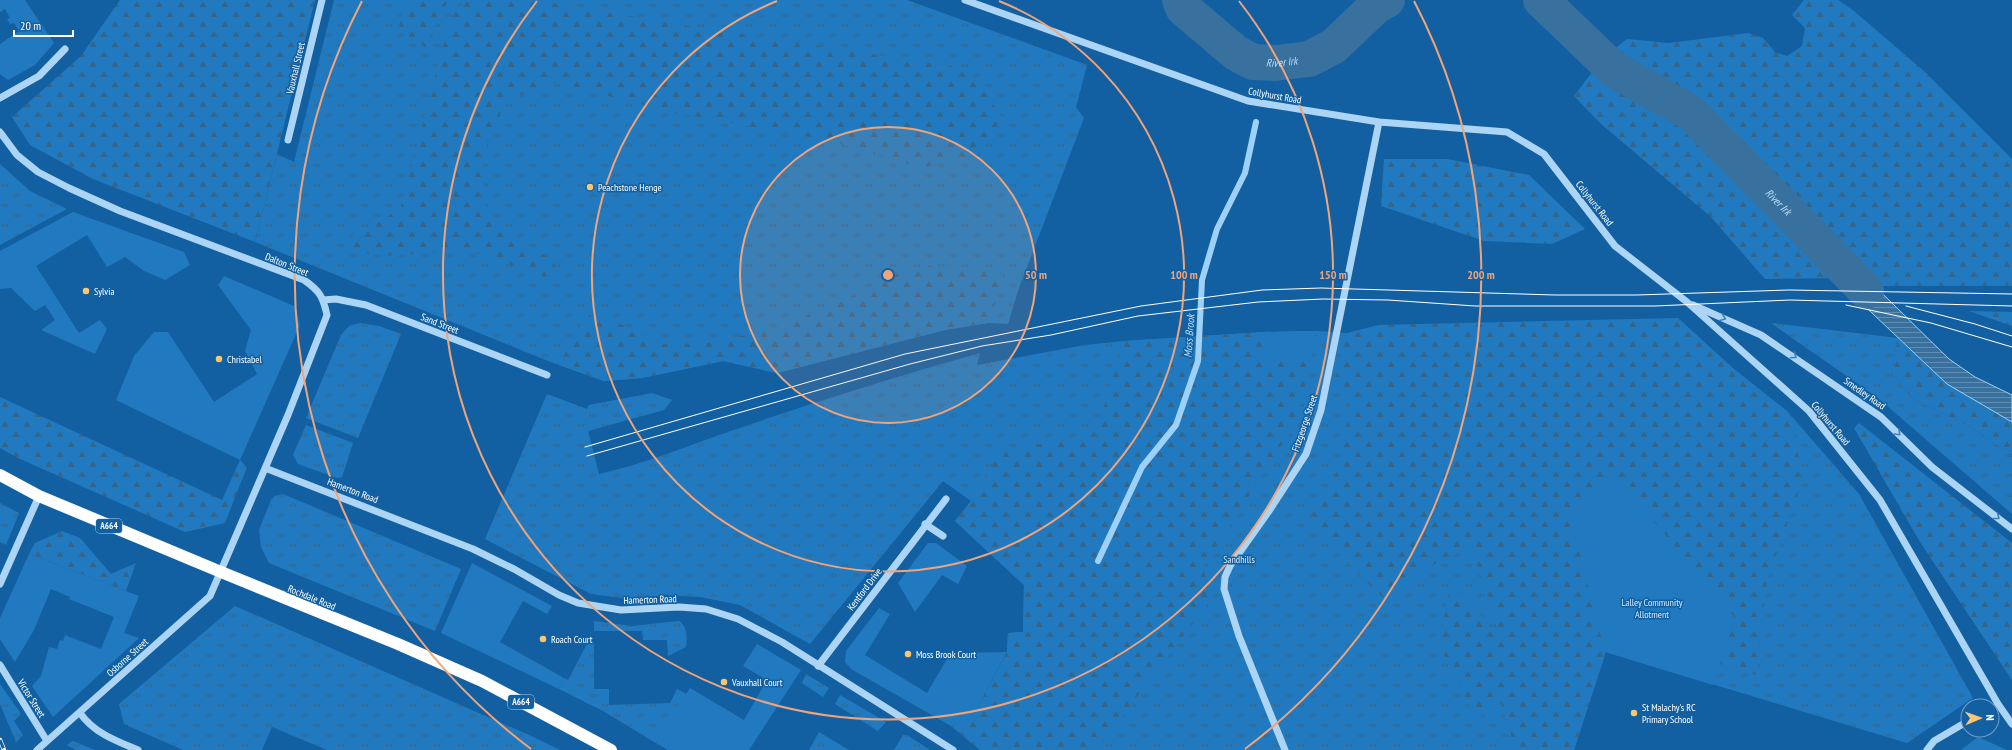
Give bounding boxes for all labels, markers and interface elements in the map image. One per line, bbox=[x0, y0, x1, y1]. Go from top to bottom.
scale bar bbox=[14, 12, 73, 38]
text: 20 m bbox=[20, 18, 41, 33]
street label: Vauxhall Street bbox=[283, 41, 308, 96]
water label: River Irk bbox=[1266, 53, 1300, 70]
street label: Collyhurst Road bbox=[1247, 84, 1303, 107]
street label: Collyhurst Road bbox=[1573, 178, 1616, 229]
place label: Peachstone Henge bbox=[598, 181, 662, 194]
marker: Peachstone Henge bbox=[585, 182, 595, 192]
water label: River Irk bbox=[1762, 186, 1796, 219]
street label: Dalton Street bbox=[263, 250, 311, 279]
text: 50 m bbox=[1025, 267, 1047, 282]
text: 100 m bbox=[1170, 267, 1198, 282]
text: 150 m bbox=[1319, 267, 1347, 282]
text: 200 m bbox=[1467, 267, 1495, 282]
centre of rings bbox=[881, 268, 895, 282]
place label: Sylvia bbox=[94, 285, 114, 298]
marker: Sylvia bbox=[81, 286, 91, 296]
street label: Sand Street bbox=[419, 310, 461, 337]
water label: Moss Brook bbox=[1180, 312, 1198, 358]
one-way arrow bbox=[1719, 313, 1726, 321]
one-way arrow bbox=[1789, 351, 1796, 358]
place label: Christabel bbox=[227, 353, 262, 366]
marker: Christabel bbox=[214, 354, 224, 364]
street label: Smedley Road bbox=[1841, 374, 1888, 413]
street label: Fitzgeorge Street bbox=[1289, 393, 1320, 453]
street label: Collyhurst Road bbox=[1808, 399, 1853, 448]
one-way arrow bbox=[1893, 428, 1901, 436]
street label: Hamerton Road bbox=[325, 475, 380, 506]
one-way arrow bbox=[1992, 512, 1999, 519]
road number: A664 bbox=[96, 519, 122, 533]
park label: Sandhills bbox=[1223, 553, 1255, 566]
street label: Kentford Drive bbox=[844, 565, 885, 613]
street label: Rochdale Road bbox=[286, 582, 338, 613]
street label: Hamerton Road bbox=[623, 592, 677, 607]
park label: Lalley Community Allotment bbox=[1621, 596, 1683, 621]
place label: Roach Court bbox=[551, 633, 593, 646]
marker: Roach Court bbox=[538, 634, 548, 644]
street label: Osborne Street bbox=[104, 635, 151, 679]
place label: Moss Brook Court bbox=[916, 648, 976, 661]
marker: Moss Brook Court bbox=[903, 649, 913, 659]
street label: Victor Street bbox=[14, 676, 49, 720]
place label: Vauxhall Court bbox=[731, 676, 783, 689]
marker: Vauxhall Court bbox=[719, 677, 729, 687]
road number: A664 bbox=[508, 695, 534, 709]
north arrow bbox=[1960, 698, 2000, 738]
place label: St Malachy's RC Primary School bbox=[1642, 701, 1696, 726]
marker: St Malachy's RC Primary School bbox=[1629, 708, 1639, 718]
text: N bbox=[1983, 714, 1997, 721]

